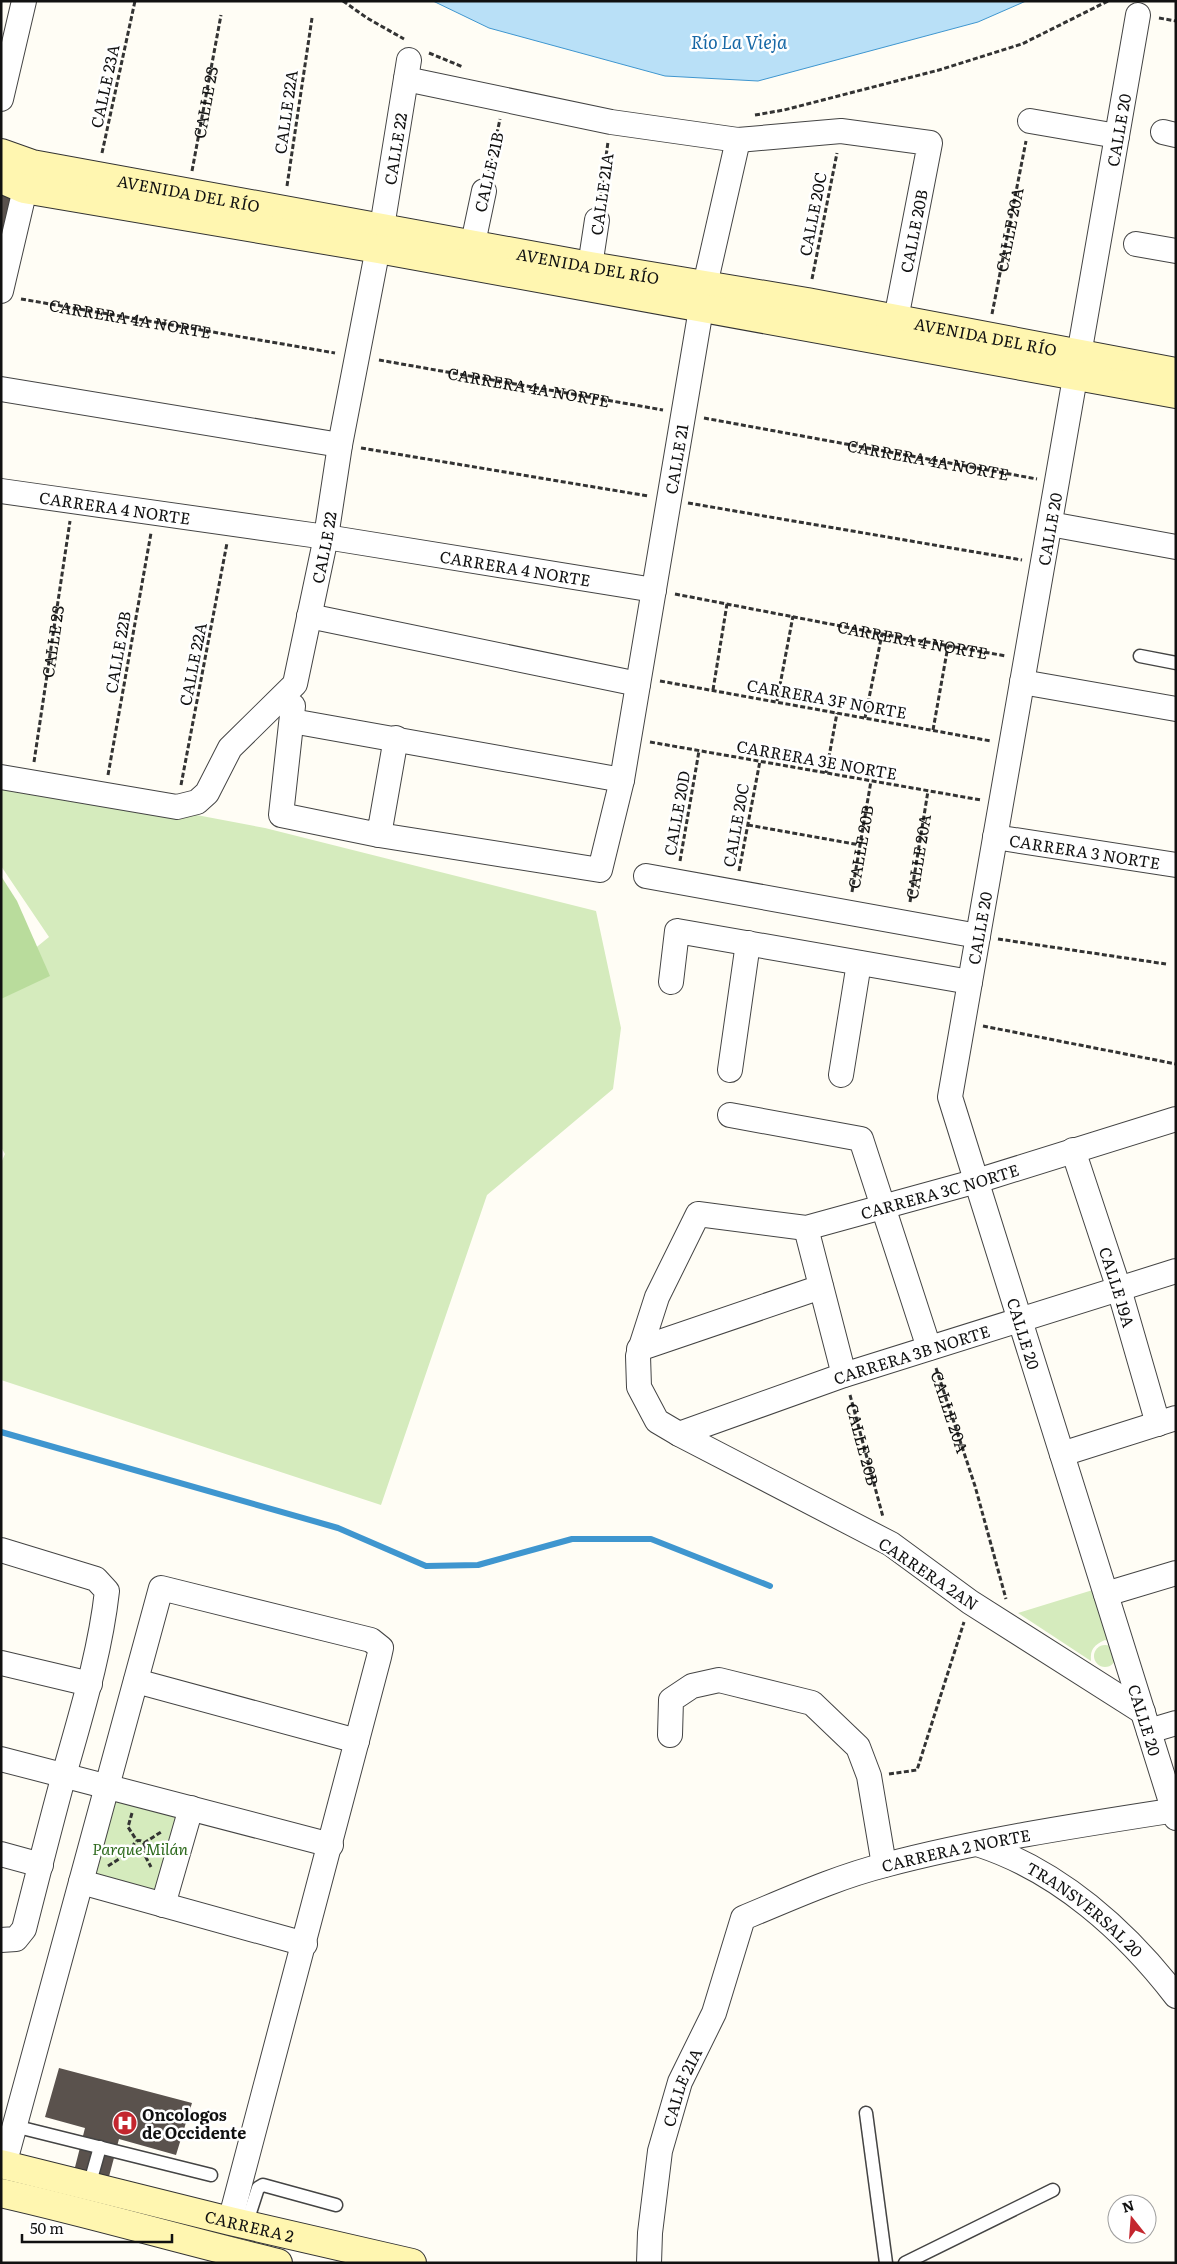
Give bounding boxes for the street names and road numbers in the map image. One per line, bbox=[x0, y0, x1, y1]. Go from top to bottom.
street label: CALLE 23A bbox=[83, 42, 125, 130]
street label: CALLE 23 bbox=[186, 64, 223, 140]
street label: CALLE 22A bbox=[267, 68, 303, 155]
street label: CALLE 20 bbox=[1100, 92, 1136, 168]
street label: CALLE 22 bbox=[377, 111, 412, 186]
street label: CALLE 21B bbox=[467, 130, 509, 214]
street label: CALLE 21A bbox=[583, 151, 619, 237]
street label: AVENIDA DEL RÍO bbox=[115, 168, 262, 217]
street label: CALLE 20C bbox=[792, 170, 832, 258]
street label: CALLE 20A bbox=[989, 185, 1029, 274]
street label: CALLE 20B bbox=[893, 187, 933, 275]
street label: AVENIDA DEL RÍO bbox=[515, 241, 661, 289]
street label: CARRERA 4A NORTE bbox=[47, 292, 213, 344]
street label: AVENIDA DEL RÍO bbox=[912, 311, 1059, 361]
street label: CARRERA 4A NORTE bbox=[446, 360, 612, 412]
street label: CALLE 21 bbox=[658, 421, 694, 496]
street label: CARRERA 4A NORTE bbox=[845, 432, 1011, 486]
street label: CARRERA 4 NORTE bbox=[38, 485, 192, 530]
street label: CALLE 20 bbox=[1031, 491, 1067, 567]
street label: CALLE 22 bbox=[305, 510, 342, 585]
street label: CARRERA 4 NORTE bbox=[438, 544, 592, 592]
street label: CALLE 23 bbox=[35, 603, 69, 679]
street label: CALLE 22B bbox=[98, 609, 136, 695]
street label: CARRERA 4 NORTE bbox=[836, 614, 990, 665]
street label: CALLE 22A bbox=[172, 620, 212, 708]
street label: CARRERA 3F NORTE bbox=[745, 672, 909, 724]
street label: CARRERA 3E NORTE bbox=[735, 733, 899, 785]
street label: CALLE 20D bbox=[657, 769, 695, 857]
street label: CALLE 20C bbox=[716, 781, 754, 869]
street label: CALLE 20B bbox=[841, 803, 879, 890]
street label: CALLE 20A bbox=[899, 812, 936, 901]
street label: CARRERA 3 NORTE bbox=[1008, 827, 1162, 874]
street label: CALLE 20 bbox=[961, 890, 997, 966]
street label: CARRERA 3C NORTE bbox=[858, 1157, 1022, 1224]
street label: CALLE 19A bbox=[1094, 1243, 1141, 1330]
street label: CALLE 20 bbox=[1002, 1295, 1047, 1372]
street label: CARRERA 3B NORTE bbox=[830, 1318, 993, 1390]
street label: CALLE 20A bbox=[926, 1367, 975, 1456]
street label: CALLE 20B bbox=[841, 1400, 886, 1488]
street label: CARRERA 2AN bbox=[874, 1531, 984, 1615]
street label: CALLE 20 bbox=[1123, 1681, 1168, 1759]
street label: CARRERA 2 NORTE bbox=[879, 1822, 1032, 1877]
street label: TRANSVERSAL 20 bbox=[1022, 1855, 1149, 1962]
street label: CALLE 21A bbox=[656, 2043, 707, 2129]
street label: CARRERA 2 bbox=[202, 2203, 296, 2247]

